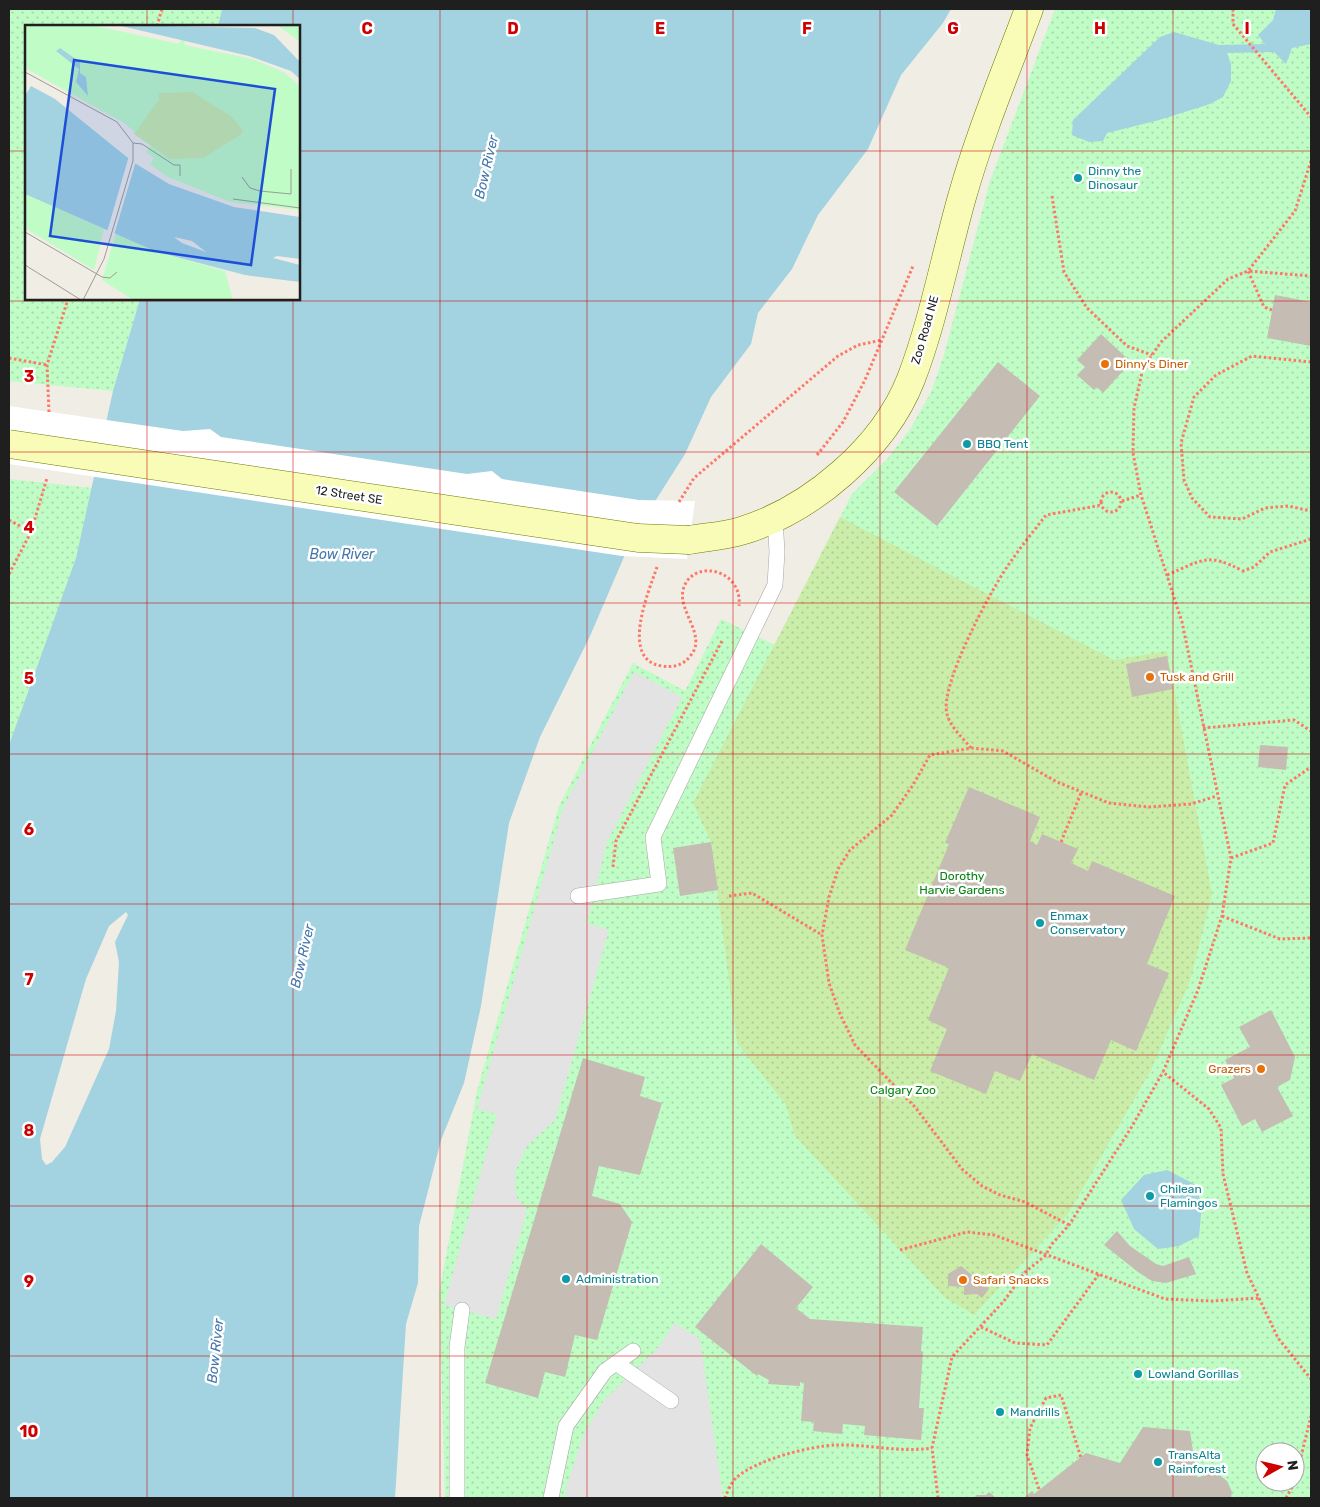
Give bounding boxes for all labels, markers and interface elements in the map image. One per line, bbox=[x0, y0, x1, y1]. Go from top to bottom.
text: C bbox=[361, 19, 373, 38]
text: D bbox=[507, 19, 519, 38]
text: E bbox=[655, 19, 665, 38]
text: F bbox=[802, 19, 812, 38]
text: G bbox=[947, 19, 959, 38]
text: H bbox=[1094, 19, 1106, 38]
text: I bbox=[1244, 19, 1250, 38]
inset map bbox=[25, 25, 300, 300]
water label: Bow River bbox=[471, 133, 502, 201]
place label: Dinny the Dinosaur bbox=[1088, 164, 1142, 192]
marker: Dinny the Dinosaur bbox=[1072, 172, 1084, 184]
street label: Zoo Road NE bbox=[909, 294, 941, 366]
place label: Dinny's Diner bbox=[1115, 357, 1189, 371]
marker: Dinny's Diner bbox=[1099, 358, 1111, 370]
text: 3 bbox=[24, 367, 34, 386]
place label: BBQ Tent bbox=[977, 437, 1028, 451]
marker: BBQ Tent bbox=[961, 438, 973, 450]
street label: 12 Street SE bbox=[315, 483, 383, 507]
text: 4 bbox=[24, 518, 35, 537]
water label: Bow River bbox=[310, 546, 375, 563]
text: 5 bbox=[24, 669, 34, 688]
place label: Tusk and Grill bbox=[1160, 670, 1234, 684]
marker: Tusk and Grill bbox=[1144, 671, 1156, 683]
text: 6 bbox=[24, 820, 34, 839]
park label: Dorothy Harvie Gardens bbox=[919, 869, 1005, 897]
place label: Enmax Conservatory bbox=[1050, 909, 1126, 937]
marker: Enmax Conservatory bbox=[1034, 917, 1046, 929]
water label: Bow River bbox=[287, 922, 318, 990]
text: 7 bbox=[24, 970, 34, 989]
place label: Grazers bbox=[1208, 1062, 1251, 1076]
marker: Grazers bbox=[1255, 1063, 1267, 1075]
park label: Calgary Zoo bbox=[870, 1083, 936, 1097]
text: 8 bbox=[24, 1121, 35, 1140]
place label: Chilean Flamingos bbox=[1160, 1182, 1218, 1210]
marker: Chilean Flamingos bbox=[1144, 1190, 1156, 1202]
text: 9 bbox=[24, 1272, 34, 1291]
place label: Administration bbox=[576, 1272, 658, 1286]
marker: Administration bbox=[560, 1273, 572, 1285]
place label: Safari Snacks bbox=[973, 1273, 1049, 1287]
marker: Safari Snacks bbox=[957, 1274, 969, 1286]
water label: Bow River bbox=[204, 1317, 227, 1384]
place label: Lowland Gorillas bbox=[1148, 1367, 1239, 1381]
marker: Lowland Gorillas bbox=[1132, 1368, 1144, 1380]
place label: Mandrills bbox=[1010, 1405, 1060, 1419]
marker: Mandrills bbox=[994, 1406, 1006, 1418]
text: 10 bbox=[20, 1422, 39, 1441]
north arrow bbox=[1255, 1442, 1305, 1492]
place label: TransAlta Rainforest bbox=[1168, 1448, 1226, 1476]
marker: TransAlta Rainforest bbox=[1152, 1456, 1164, 1468]
text: N bbox=[1283, 1459, 1301, 1471]

